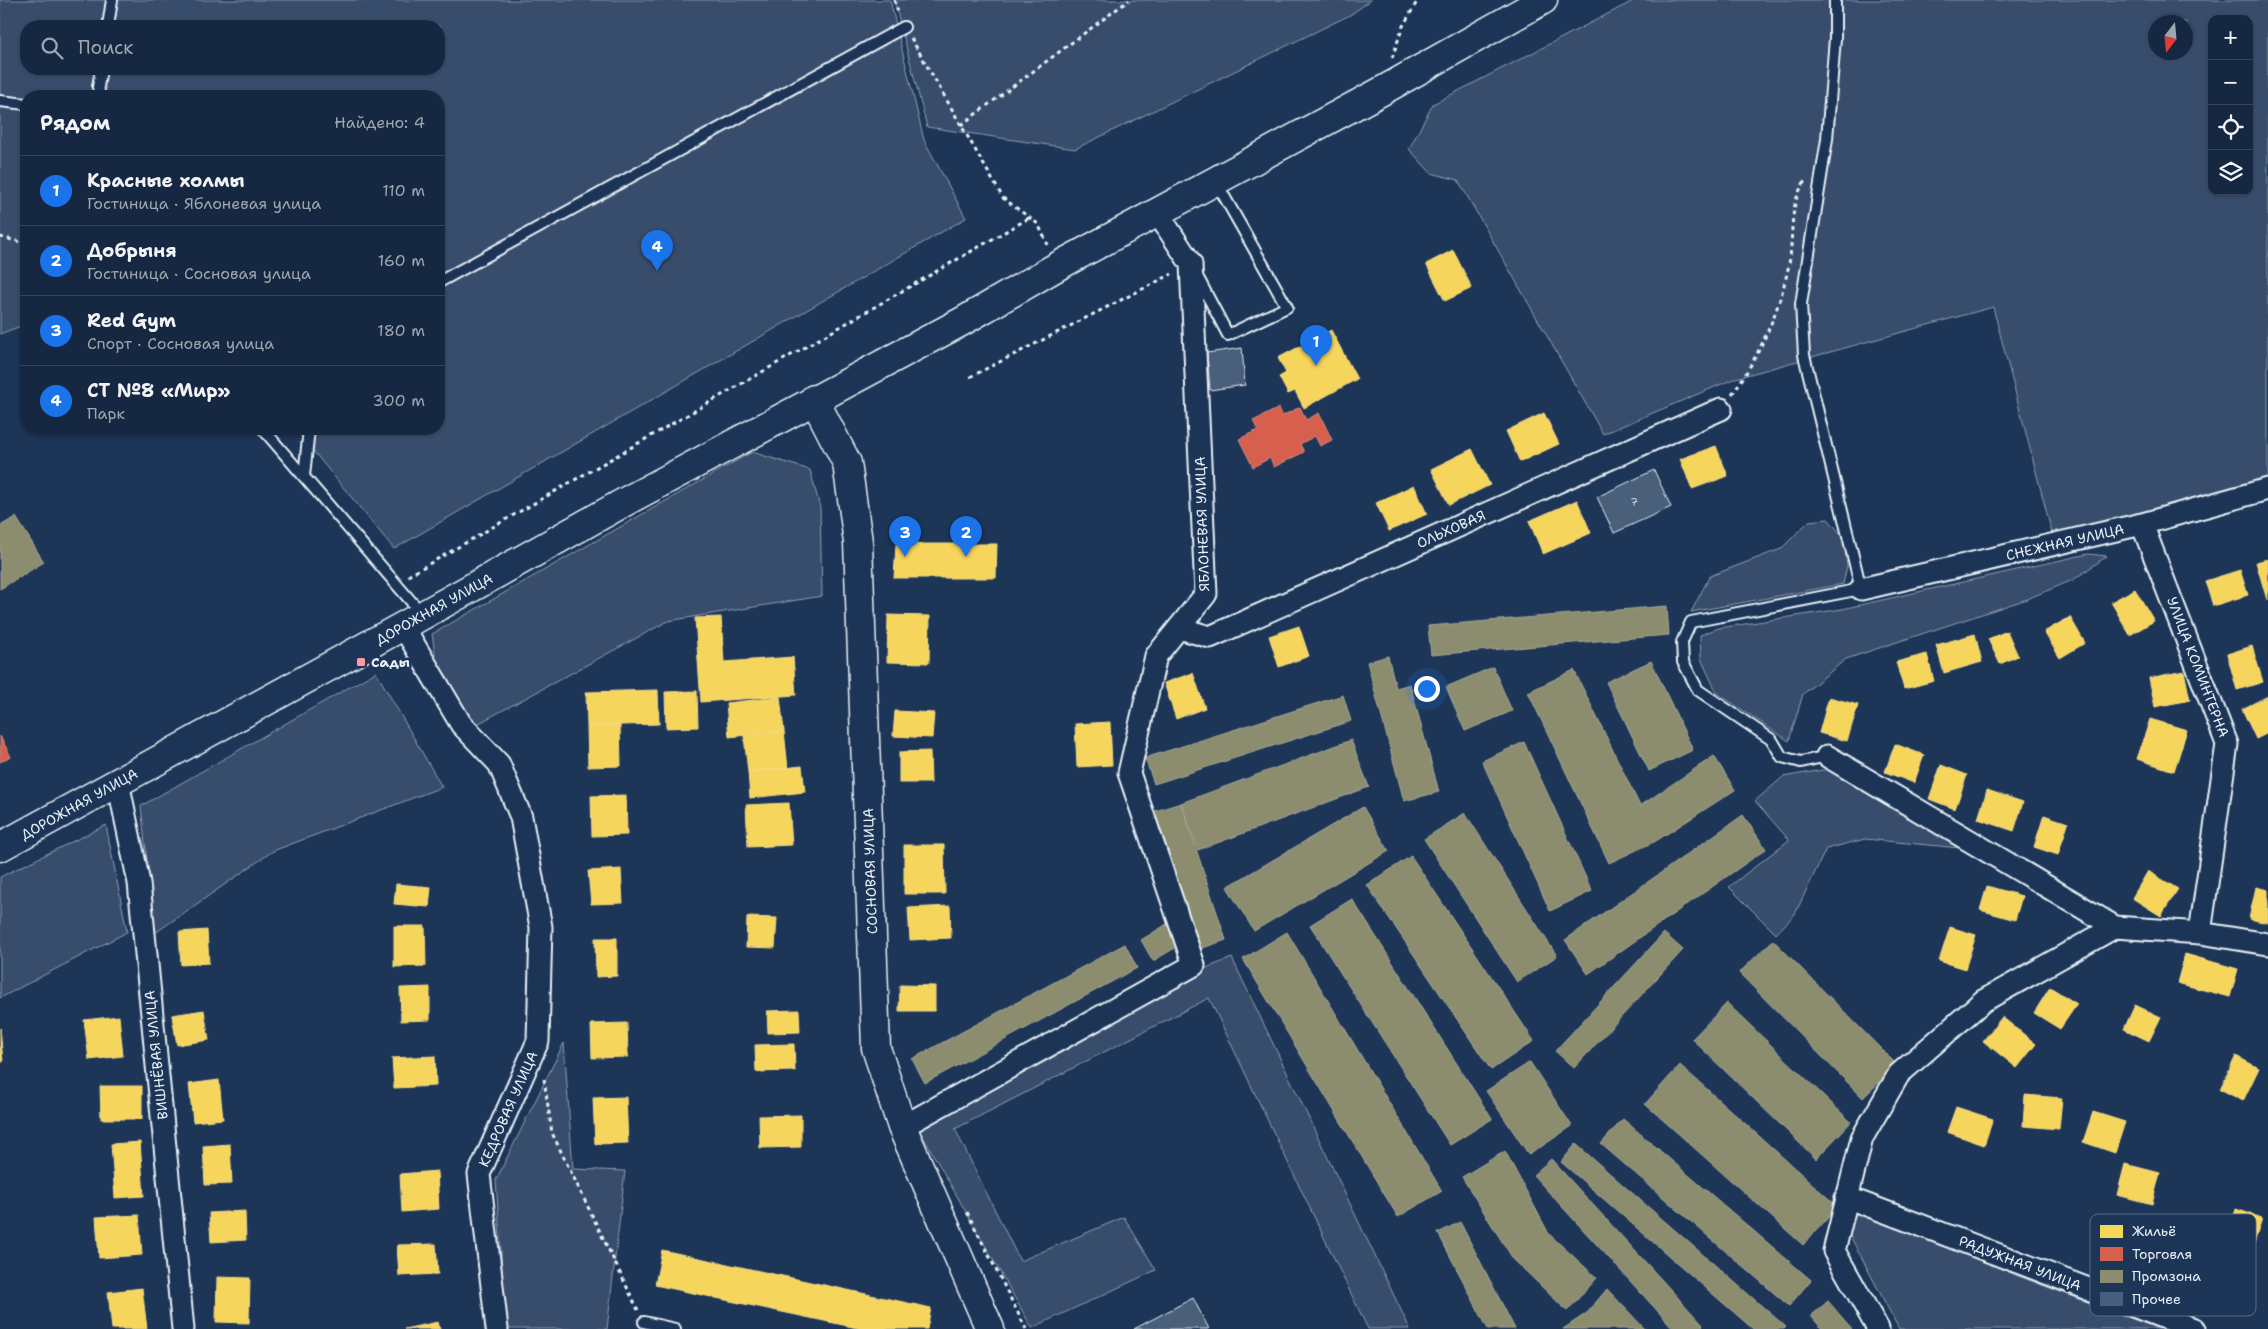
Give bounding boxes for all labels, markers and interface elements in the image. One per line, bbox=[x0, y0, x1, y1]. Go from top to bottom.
north arrow bbox=[2148, 15, 2193, 60]
map controls bbox=[2208, 15, 2253, 195]
button: + bbox=[2208, 15, 2253, 60]
search box bbox=[20, 20, 445, 75]
icon: search bbox=[38, 34, 66, 62]
text: Поиск bbox=[78, 35, 133, 60]
button: − bbox=[2208, 60, 2253, 105]
button: locate bbox=[2208, 105, 2253, 150]
text: Рядом bbox=[40, 109, 110, 137]
text: Найдено: 4 bbox=[334, 112, 425, 133]
button: layers bbox=[2208, 150, 2253, 195]
text: Красные холмы bbox=[87, 168, 245, 193]
text: 1 bbox=[52, 180, 60, 201]
text: 110 m bbox=[382, 180, 425, 201]
text: Гостиница · Яблоневая улица bbox=[87, 193, 321, 214]
pin: 4 bbox=[641, 230, 673, 271]
text: Добрыня bbox=[87, 238, 177, 263]
text: 2 bbox=[50, 250, 62, 271]
text: 160 m bbox=[378, 250, 425, 271]
text: Гостиница · Сосновая улица bbox=[87, 263, 311, 284]
text: Red Gym bbox=[87, 308, 176, 333]
text: 3 bbox=[50, 320, 62, 341]
text: 180 m bbox=[377, 320, 425, 341]
pin: 1 bbox=[1300, 325, 1332, 366]
text: Спорт · Сосновая улица bbox=[87, 333, 274, 354]
text: СТ №8 «Мир» bbox=[87, 378, 230, 403]
text: 4 bbox=[50, 390, 62, 411]
text: 300 m bbox=[373, 390, 425, 411]
text: Парк bbox=[87, 403, 125, 424]
street label: ЯБЛОНЕВАЯ УЛИЦА bbox=[1191, 456, 1213, 592]
house number: 7 bbox=[1630, 495, 1638, 510]
street label: ОЛЬХОВАЯ bbox=[1414, 506, 1488, 552]
pin: 3 bbox=[889, 516, 921, 557]
pin: 2 bbox=[950, 516, 982, 557]
street label: СНЕЖНАЯ УЛИЦА bbox=[2004, 520, 2126, 564]
street label: ДОРОЖНАЯ УЛИЦА bbox=[372, 569, 496, 649]
street label: УЛИЦА КОМИНТЕРНА bbox=[2163, 594, 2233, 740]
place label: Сады bbox=[371, 653, 410, 671]
marker: Сады bbox=[355, 656, 367, 668]
your location bbox=[1414, 676, 1440, 702]
street label: ДОРОЖНАЯ УЛИЦА bbox=[17, 764, 141, 844]
street label: СОСНОВАЯ УЛИЦА bbox=[859, 808, 881, 934]
street label: ВИШНЁВАЯ УЛИЦА bbox=[140, 990, 172, 1120]
street label: КЕДРОВАЯ УЛИЦА bbox=[474, 1048, 542, 1170]
legend bbox=[2090, 1214, 2256, 1316]
text: Жильё bbox=[2132, 1222, 2176, 1240]
street label: РАДУЖНАЯ УЛИЦА bbox=[1956, 1231, 2084, 1295]
text: Торговля bbox=[2132, 1245, 2192, 1263]
text: Промзона bbox=[2132, 1267, 2201, 1285]
text: Прочее bbox=[2132, 1290, 2181, 1308]

